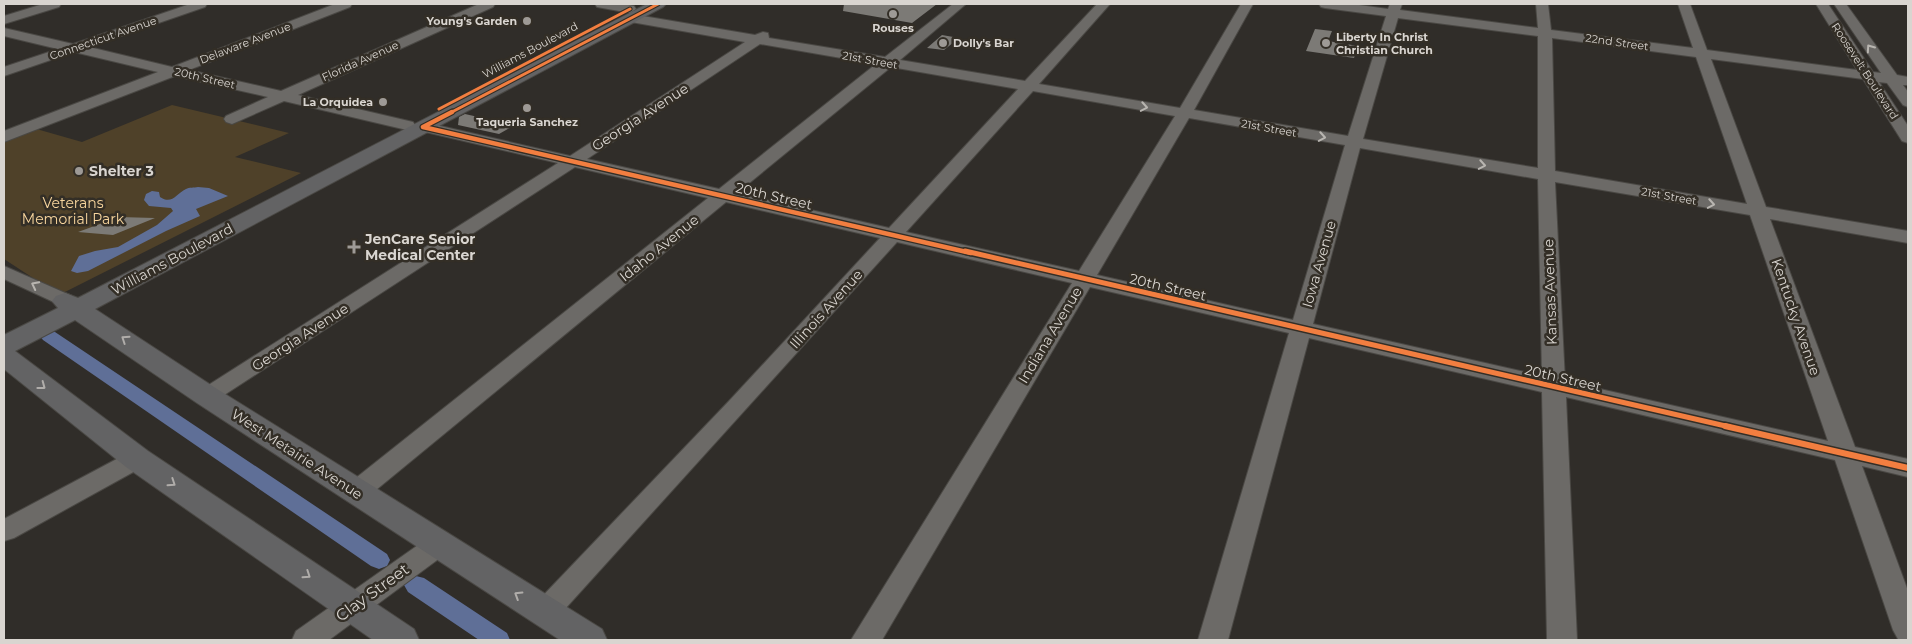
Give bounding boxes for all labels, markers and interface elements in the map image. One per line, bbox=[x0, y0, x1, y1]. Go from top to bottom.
marker: Rouses bbox=[887, 8, 899, 20]
street label: Connecticut Avenue bbox=[48, 13, 159, 63]
place label: Young's Garden bbox=[426, 14, 517, 28]
marker: Young's Garden bbox=[521, 15, 533, 27]
street label: Delaware Avenue bbox=[198, 19, 293, 67]
street label: Williams Boulevard bbox=[480, 19, 580, 81]
street label: Roosevelt Boulevard bbox=[1829, 20, 1901, 122]
place label: Rouses bbox=[872, 21, 914, 35]
place label: Liberty In Christ Christian Church bbox=[1336, 30, 1433, 57]
street label: 22nd Street bbox=[1585, 31, 1650, 53]
place label: Dolly's Bar bbox=[953, 36, 1014, 50]
marker: Dolly's Bar bbox=[937, 37, 949, 49]
marker: Liberty In Christ Christian Church bbox=[1320, 37, 1332, 49]
street label: Florida Avenue bbox=[319, 38, 401, 84]
one-way arrow bbox=[1867, 44, 1876, 54]
street label: 21st Street bbox=[841, 48, 899, 72]
street label: 20th Street bbox=[173, 64, 237, 92]
street label: Georgia Avenue bbox=[588, 79, 692, 155]
place label: La Orquidea bbox=[303, 95, 373, 109]
marker: La Orquidea bbox=[377, 96, 389, 108]
marker: Taqueria Sanchez bbox=[521, 102, 533, 114]
one-way arrow bbox=[1140, 102, 1149, 112]
place label: Taqueria Sanchez bbox=[476, 115, 578, 129]
street label: 21st Street bbox=[1240, 116, 1298, 140]
one-way arrow bbox=[1317, 132, 1326, 142]
one-way arrow bbox=[1478, 159, 1486, 169]
place label: Shelter 3 bbox=[89, 162, 154, 180]
marker: Shelter 3 bbox=[73, 165, 85, 177]
street label: 20th Street bbox=[734, 178, 815, 214]
street label: 21st Street bbox=[1640, 184, 1698, 208]
park label: Veterans Memorial Park bbox=[22, 194, 125, 228]
one-way arrow bbox=[1707, 198, 1716, 208]
street label: Idaho Avenue bbox=[616, 211, 702, 285]
street label: Iowa Avenue bbox=[1298, 218, 1340, 310]
street label: Williams Boulevard bbox=[108, 219, 236, 299]
place label: JenCare Senior Medical Center bbox=[364, 230, 475, 264]
street label: Kansas Avenue bbox=[1539, 239, 1561, 345]
marker: JenCare Senior Medical Center bbox=[347, 240, 361, 254]
street label: Kentucky Avenue bbox=[1768, 256, 1824, 378]
street label: Illinois Avenue bbox=[786, 265, 866, 353]
street label: 20th Street bbox=[1128, 269, 1209, 305]
one-way arrow bbox=[31, 281, 40, 291]
street label: Indiana Avenue bbox=[1014, 283, 1086, 387]
street label: Georgia Avenue bbox=[248, 299, 352, 375]
one-way arrow bbox=[121, 336, 130, 345]
street label: 20th Street bbox=[1523, 360, 1604, 396]
one-way arrow bbox=[36, 380, 45, 388]
street label: West Metairie Avenue bbox=[228, 405, 366, 503]
one-way arrow bbox=[167, 477, 176, 486]
street label: Clay Street bbox=[332, 559, 413, 625]
one-way arrow bbox=[301, 569, 310, 578]
one-way arrow bbox=[514, 592, 523, 602]

